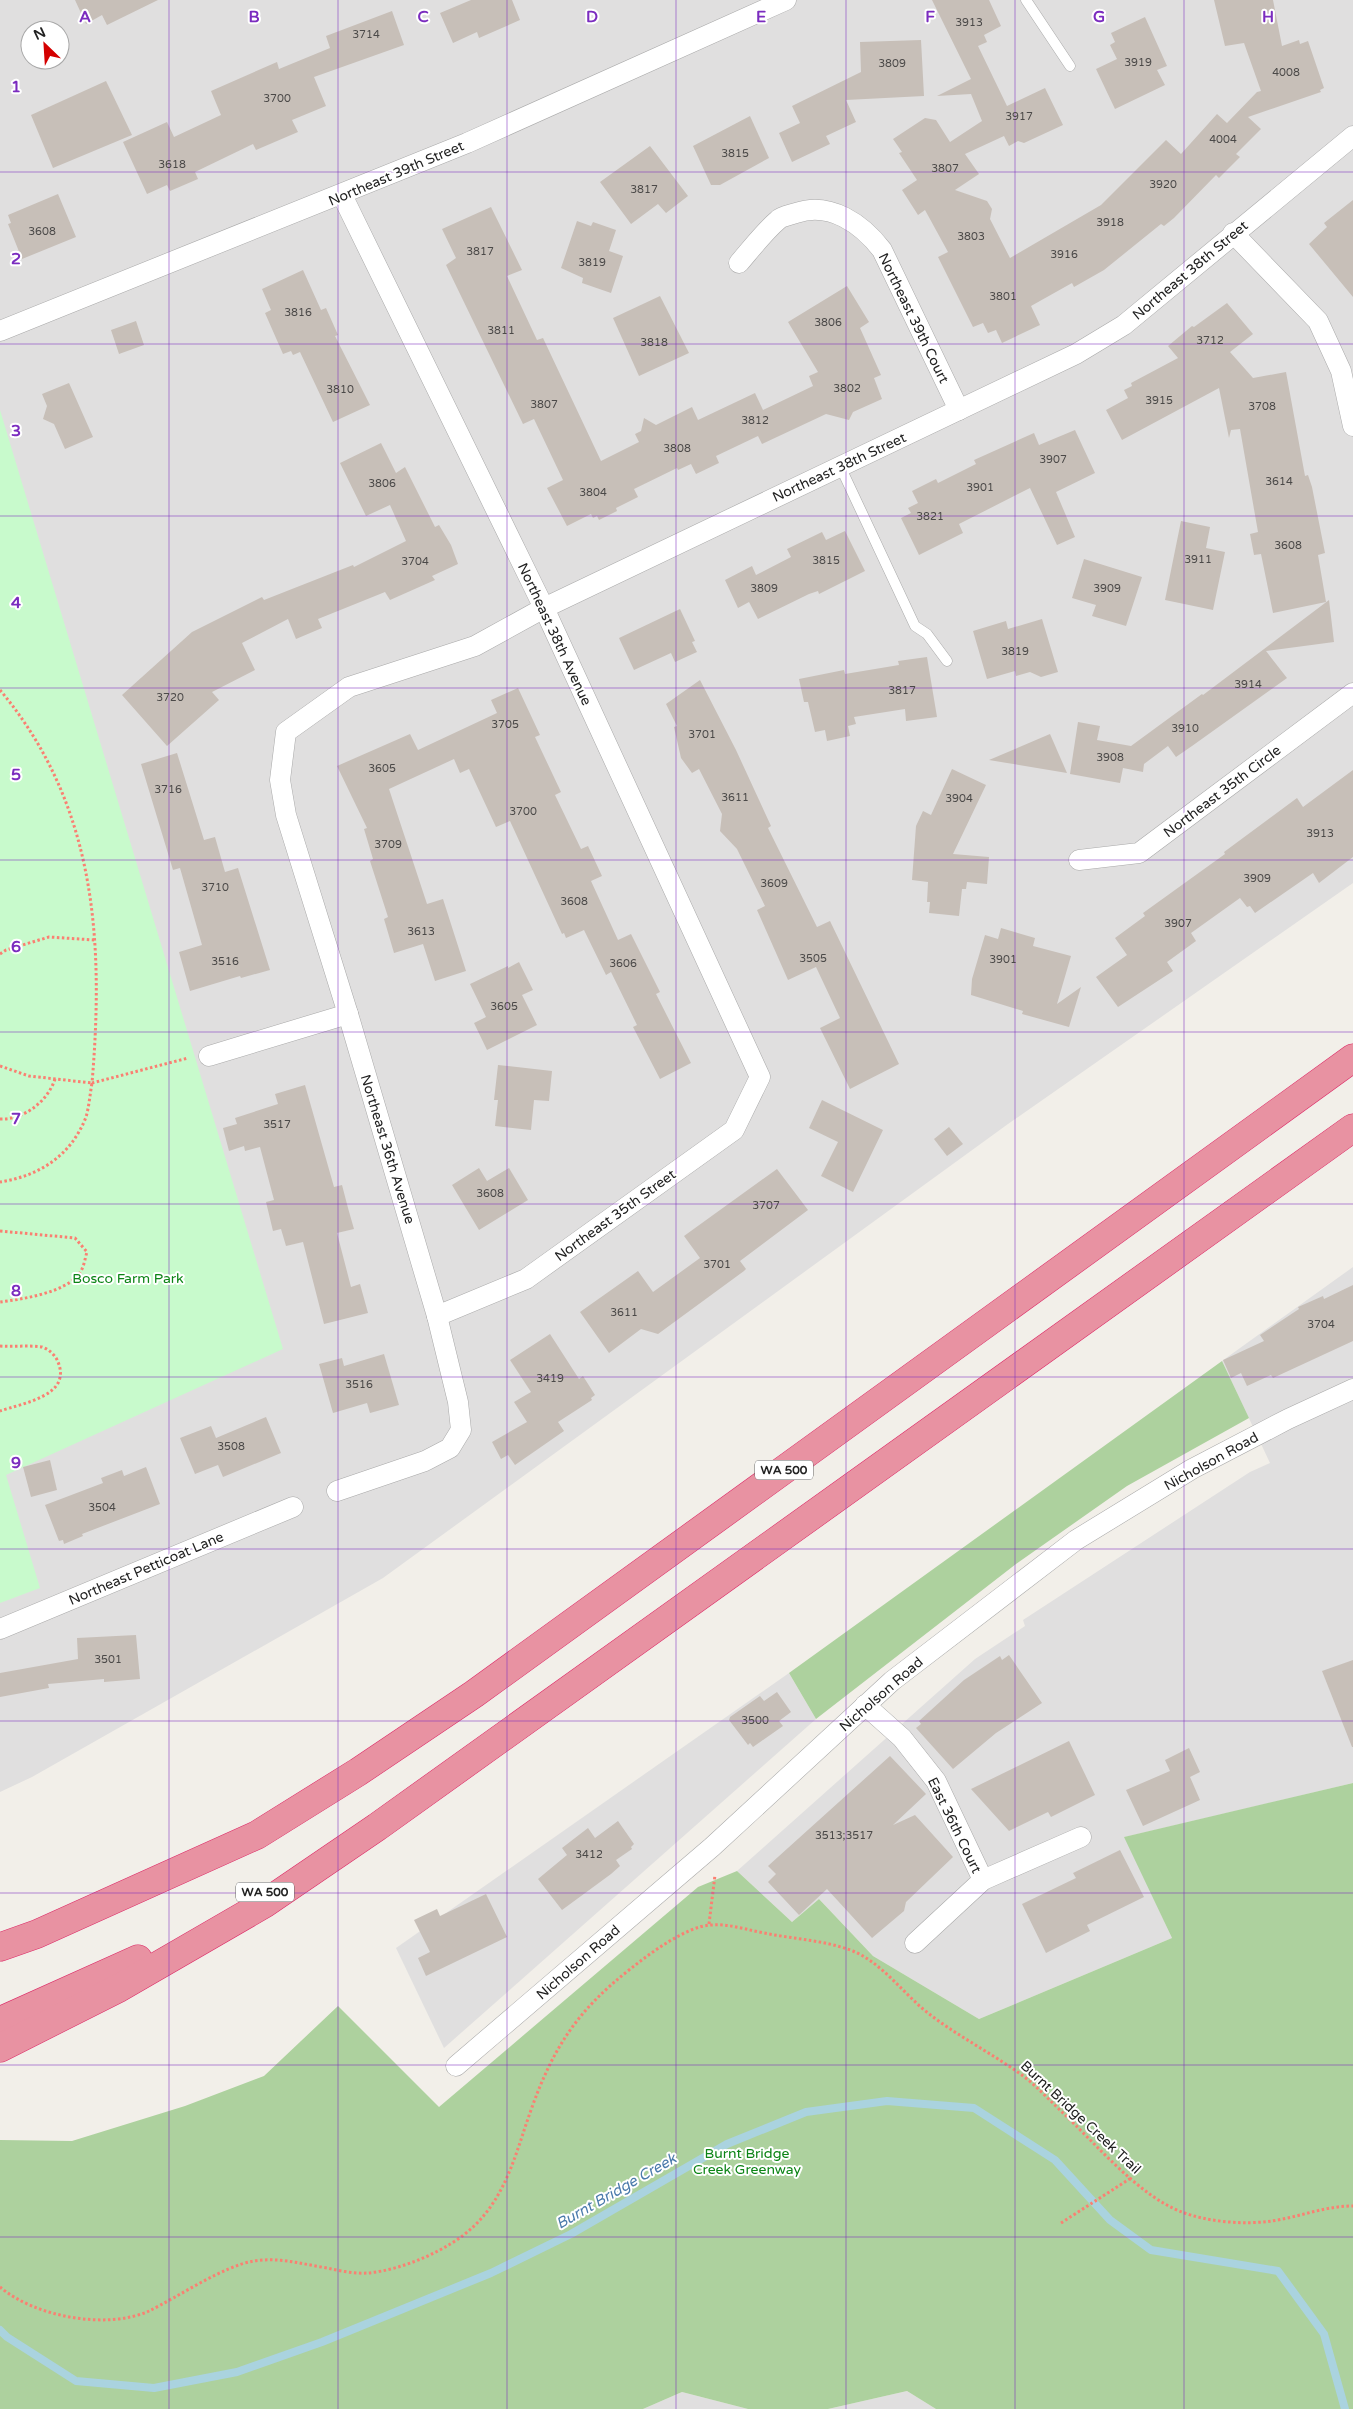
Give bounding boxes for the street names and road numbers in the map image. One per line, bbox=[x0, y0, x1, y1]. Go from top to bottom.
street label: Northeast 39th Street bbox=[326, 137, 467, 210]
street label: Northeast 38th Street bbox=[1129, 217, 1252, 324]
street label: Northeast 39th Court bbox=[875, 250, 953, 387]
street label: Northeast 38th Street bbox=[770, 429, 909, 506]
street label: Northeast 38th Avenue bbox=[514, 560, 595, 708]
street label: Northeast 35th Circle bbox=[1160, 742, 1284, 841]
street label: Northeast 36th Avenue bbox=[357, 1072, 418, 1226]
street label: Northeast 35th Street bbox=[551, 1165, 680, 1265]
street label: Nicholson Road bbox=[1161, 1429, 1261, 1494]
road number: WA 500 bbox=[755, 1460, 813, 1480]
street label: Northeast Petticoat Lane bbox=[66, 1528, 226, 1609]
street label: Nicholson Road bbox=[836, 1653, 927, 1735]
street label: East 36th Court bbox=[924, 1774, 985, 1877]
road number: WA 500 bbox=[236, 1882, 294, 1901]
street label: Nicholson Road bbox=[533, 1921, 624, 2003]
street label: Burnt Bridge Creek Trail bbox=[1017, 2057, 1144, 2178]

